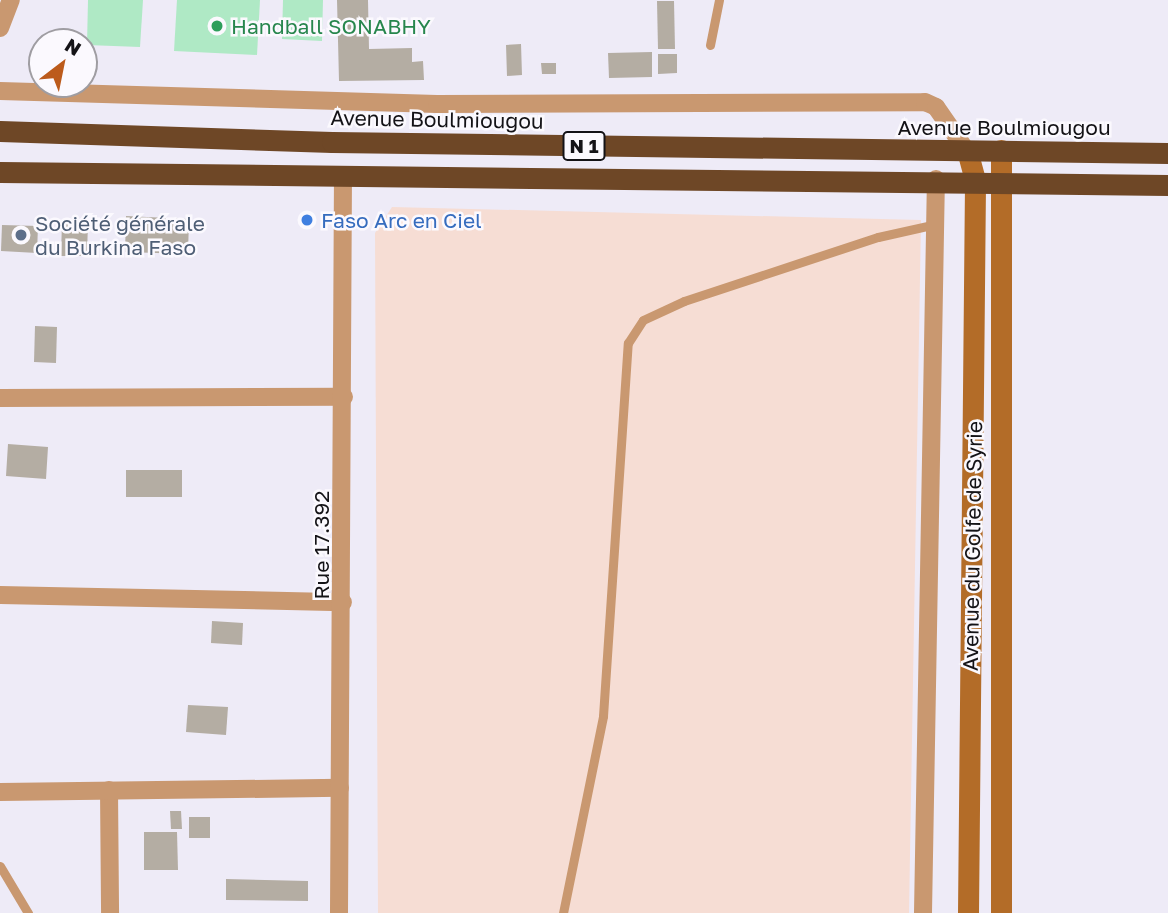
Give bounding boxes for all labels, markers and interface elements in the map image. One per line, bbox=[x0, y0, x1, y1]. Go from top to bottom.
place label: Handball SONABHY bbox=[231, 13, 431, 39]
marker: Handball SONABHY bbox=[209, 18, 225, 34]
north arrow bbox=[28, 28, 98, 98]
text: N bbox=[61, 33, 86, 60]
street label: Avenue Boulmiougou bbox=[330, 105, 544, 133]
street label: Avenue Boulmiougou bbox=[897, 114, 1111, 140]
road number: N 1 bbox=[561, 130, 607, 162]
place label: Faso Arc en Ciel bbox=[321, 207, 482, 233]
place label: Société générale du Burkina Faso bbox=[35, 210, 205, 260]
marker: Faso Arc en Ciel bbox=[299, 212, 315, 228]
marker: Société générale du Burkina Faso bbox=[13, 227, 29, 243]
street label: Avenue du Golfe de Syrie bbox=[957, 421, 987, 671]
street label: Rue 17.392 bbox=[308, 491, 334, 599]

